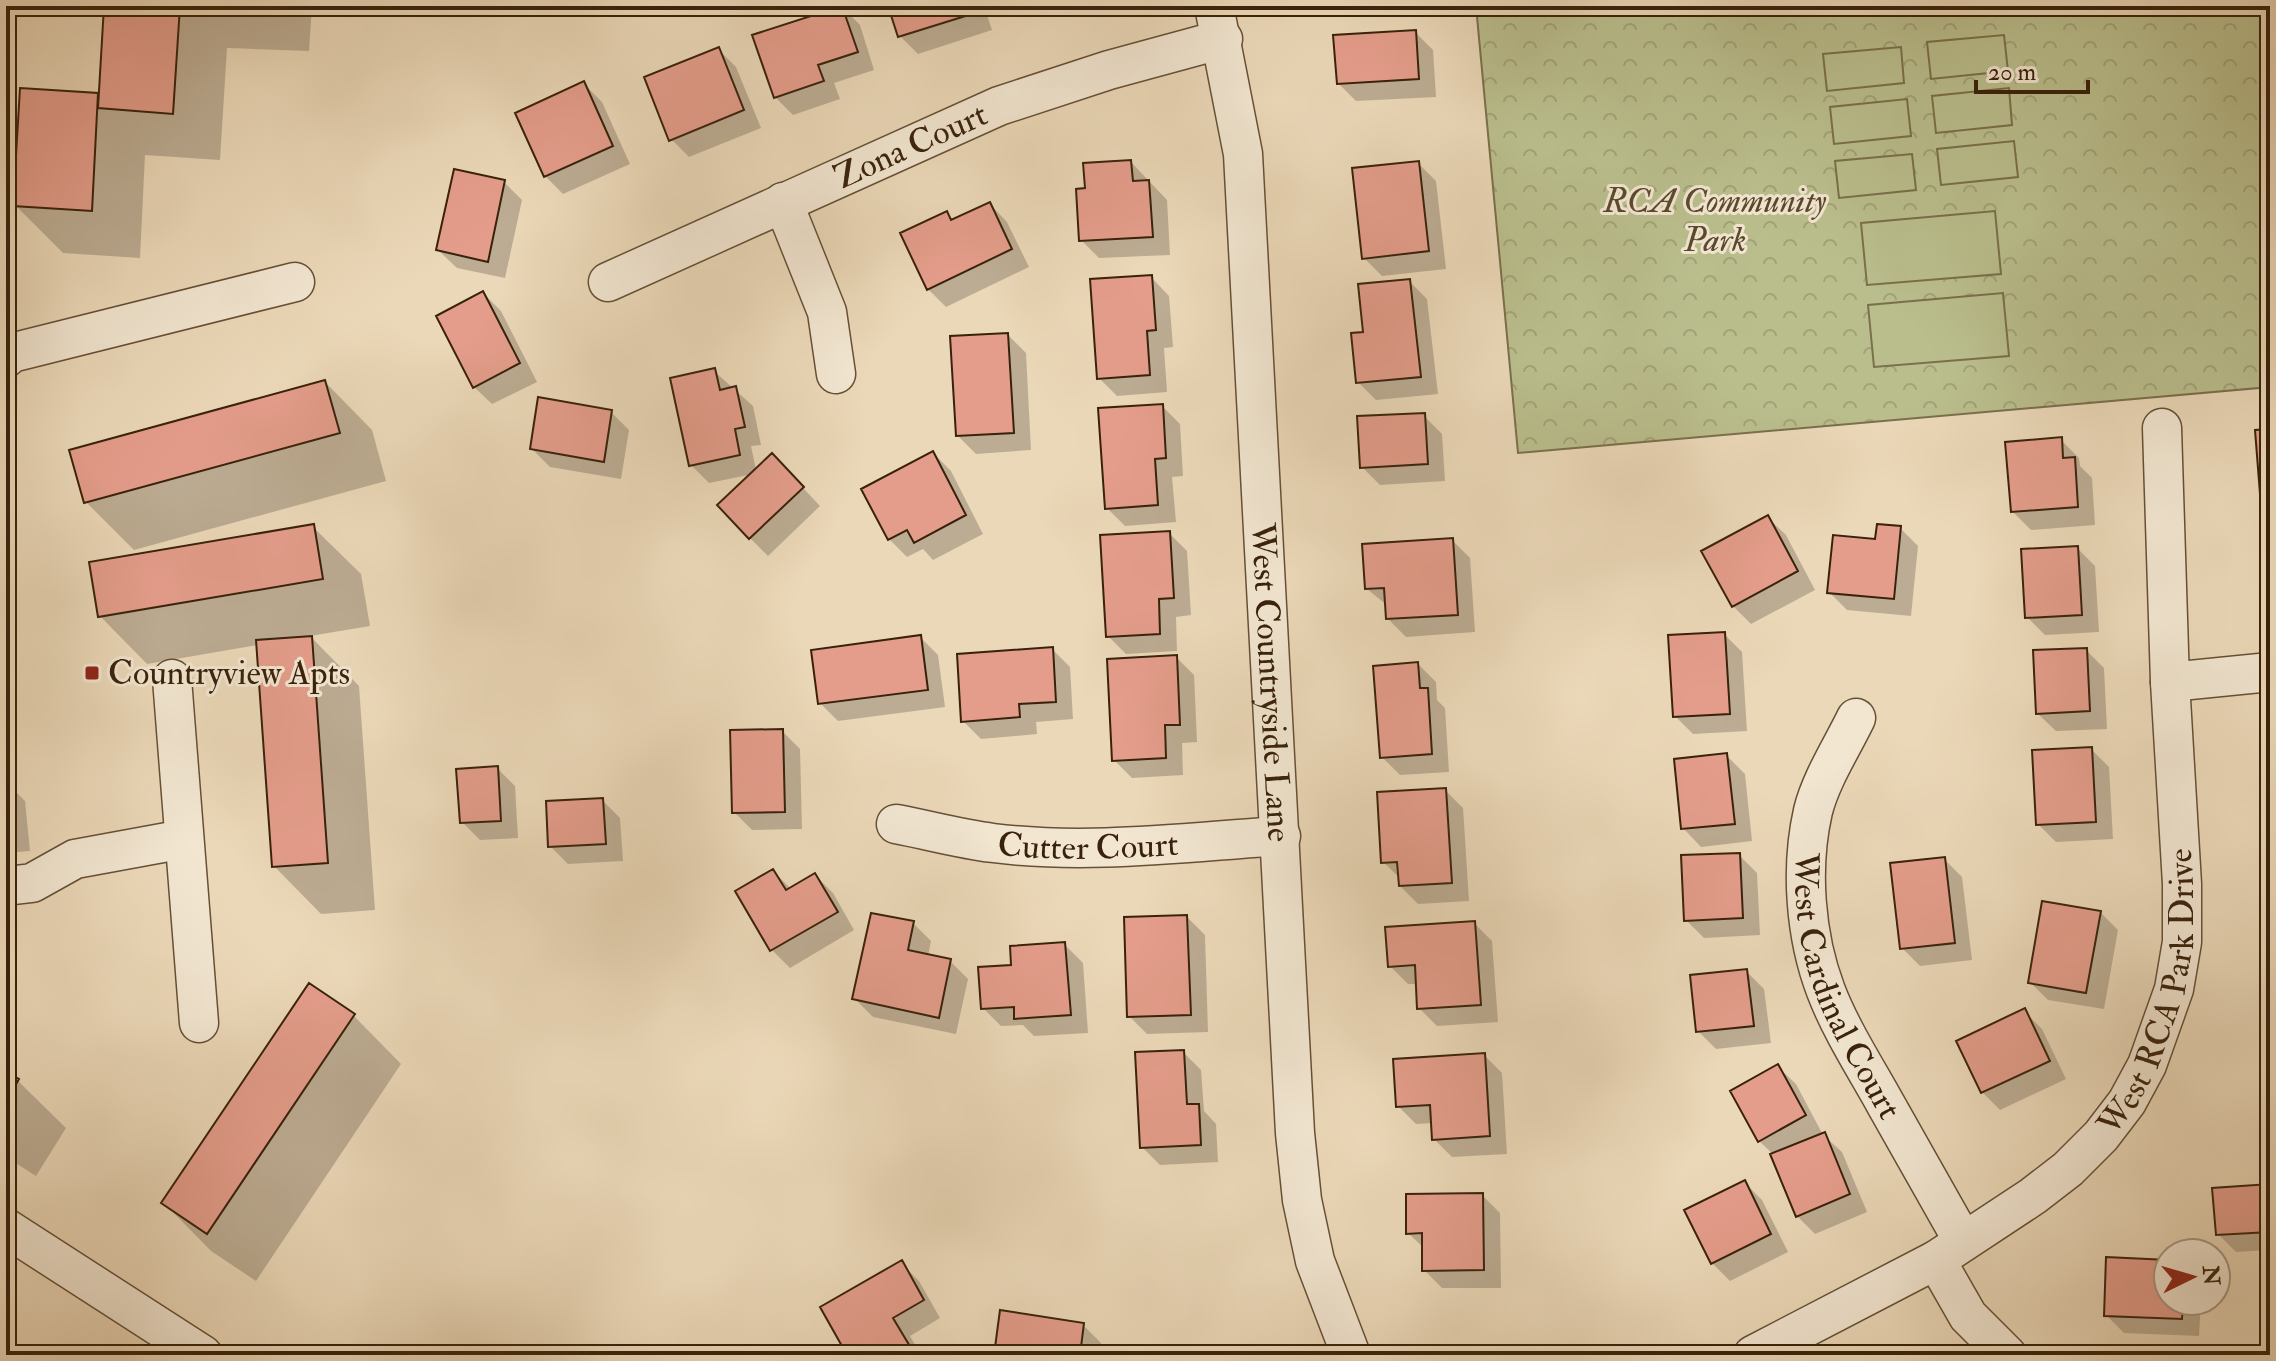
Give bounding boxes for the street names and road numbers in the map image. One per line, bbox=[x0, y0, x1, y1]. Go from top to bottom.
street label: Zona Court bbox=[828, 93, 994, 199]
street label: West Countryside Lane bbox=[1241, 521, 1301, 843]
street label: Cutter Court bbox=[996, 822, 1180, 869]
street label: West RCA Park Drive bbox=[2087, 847, 2204, 1144]
street label: West Cardinal Court bbox=[1784, 851, 1911, 1127]

